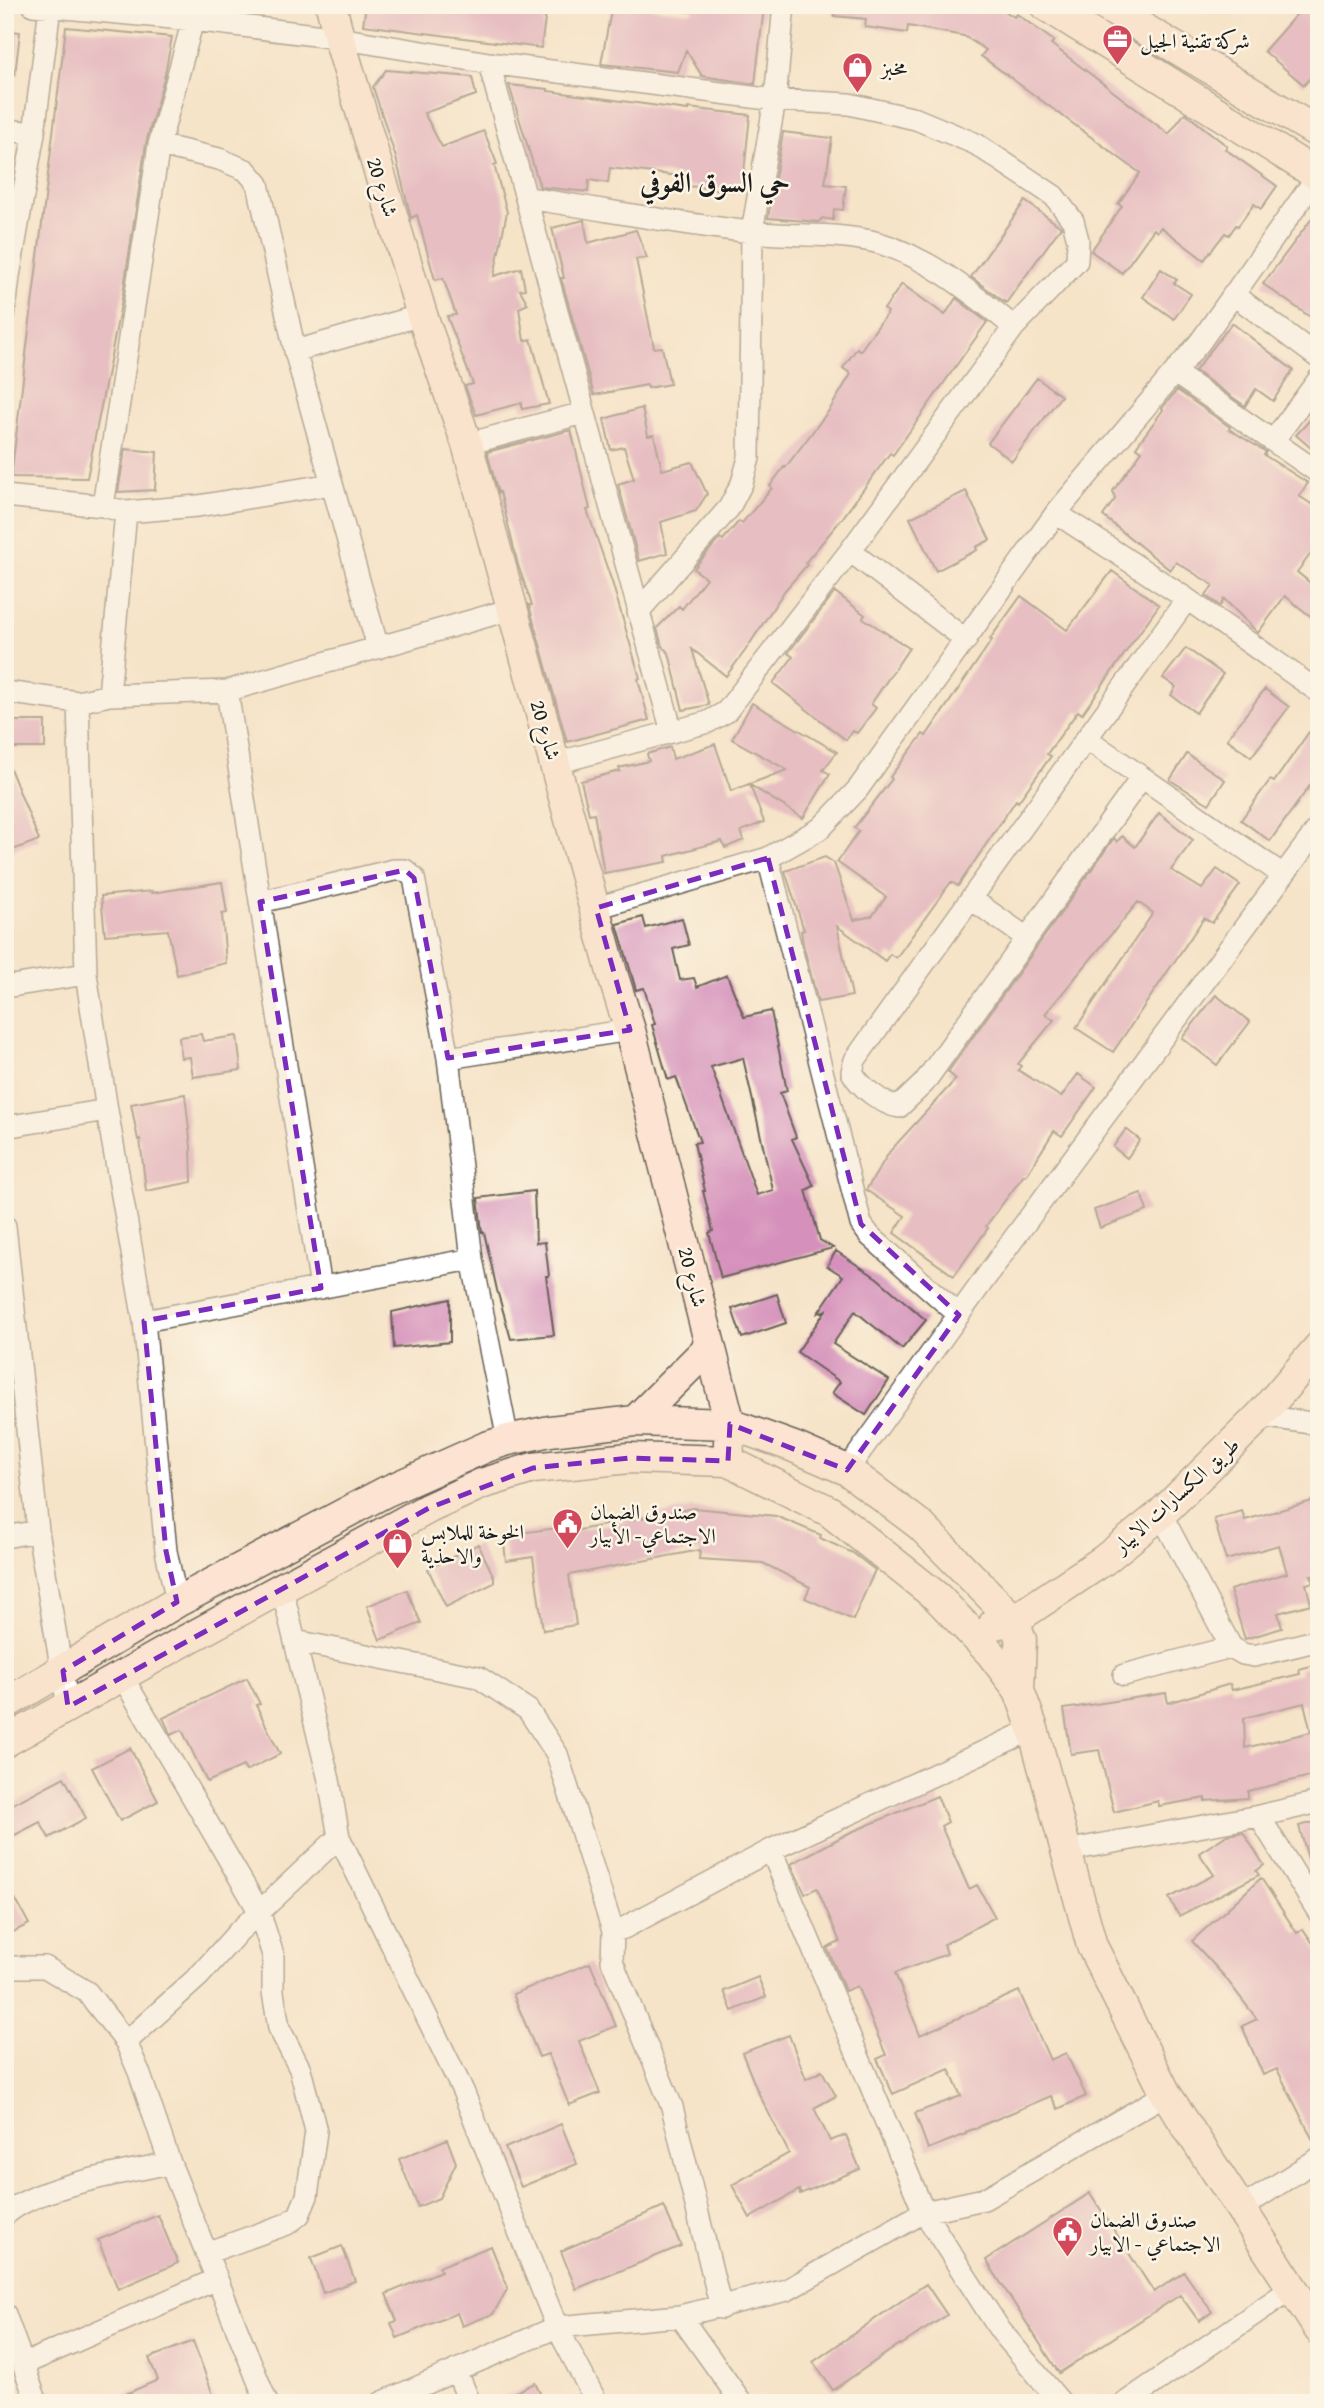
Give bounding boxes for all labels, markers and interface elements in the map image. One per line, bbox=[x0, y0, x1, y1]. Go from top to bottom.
office icon: شركة تقنية الجيل bbox=[1100, 23, 1134, 67]
place label: شركة تقنية الجيل bbox=[1140, 25, 1250, 56]
shop icon: مخبز bbox=[841, 50, 875, 94]
place label: مخبز bbox=[879, 52, 907, 83]
street label: شارع 20 bbox=[356, 153, 407, 222]
district label: حي السوق الفوفي bbox=[639, 161, 790, 205]
street label: شارع 20 bbox=[520, 696, 569, 765]
street label: شارع 20 bbox=[668, 1243, 715, 1311]
street label: طريق الكسارات الابيار bbox=[1104, 1430, 1246, 1562]
place label: صندوق الضمان الاجتماعي- الأبيار bbox=[588, 1496, 716, 1553]
public building icon: صندوق الضمان الاجتماعي- الأبيار bbox=[550, 1506, 584, 1550]
place label: الخوخة للملابس والاحذية bbox=[421, 1516, 524, 1571]
shop icon: الخوخة للملابس والاحذية bbox=[381, 1526, 415, 1570]
place label: صندوق الضمان الاجتماعي - الابيار bbox=[1088, 2204, 1220, 2261]
public building icon: صندوق الضمان الاجتماعي - الابيار bbox=[1050, 2214, 1084, 2258]

